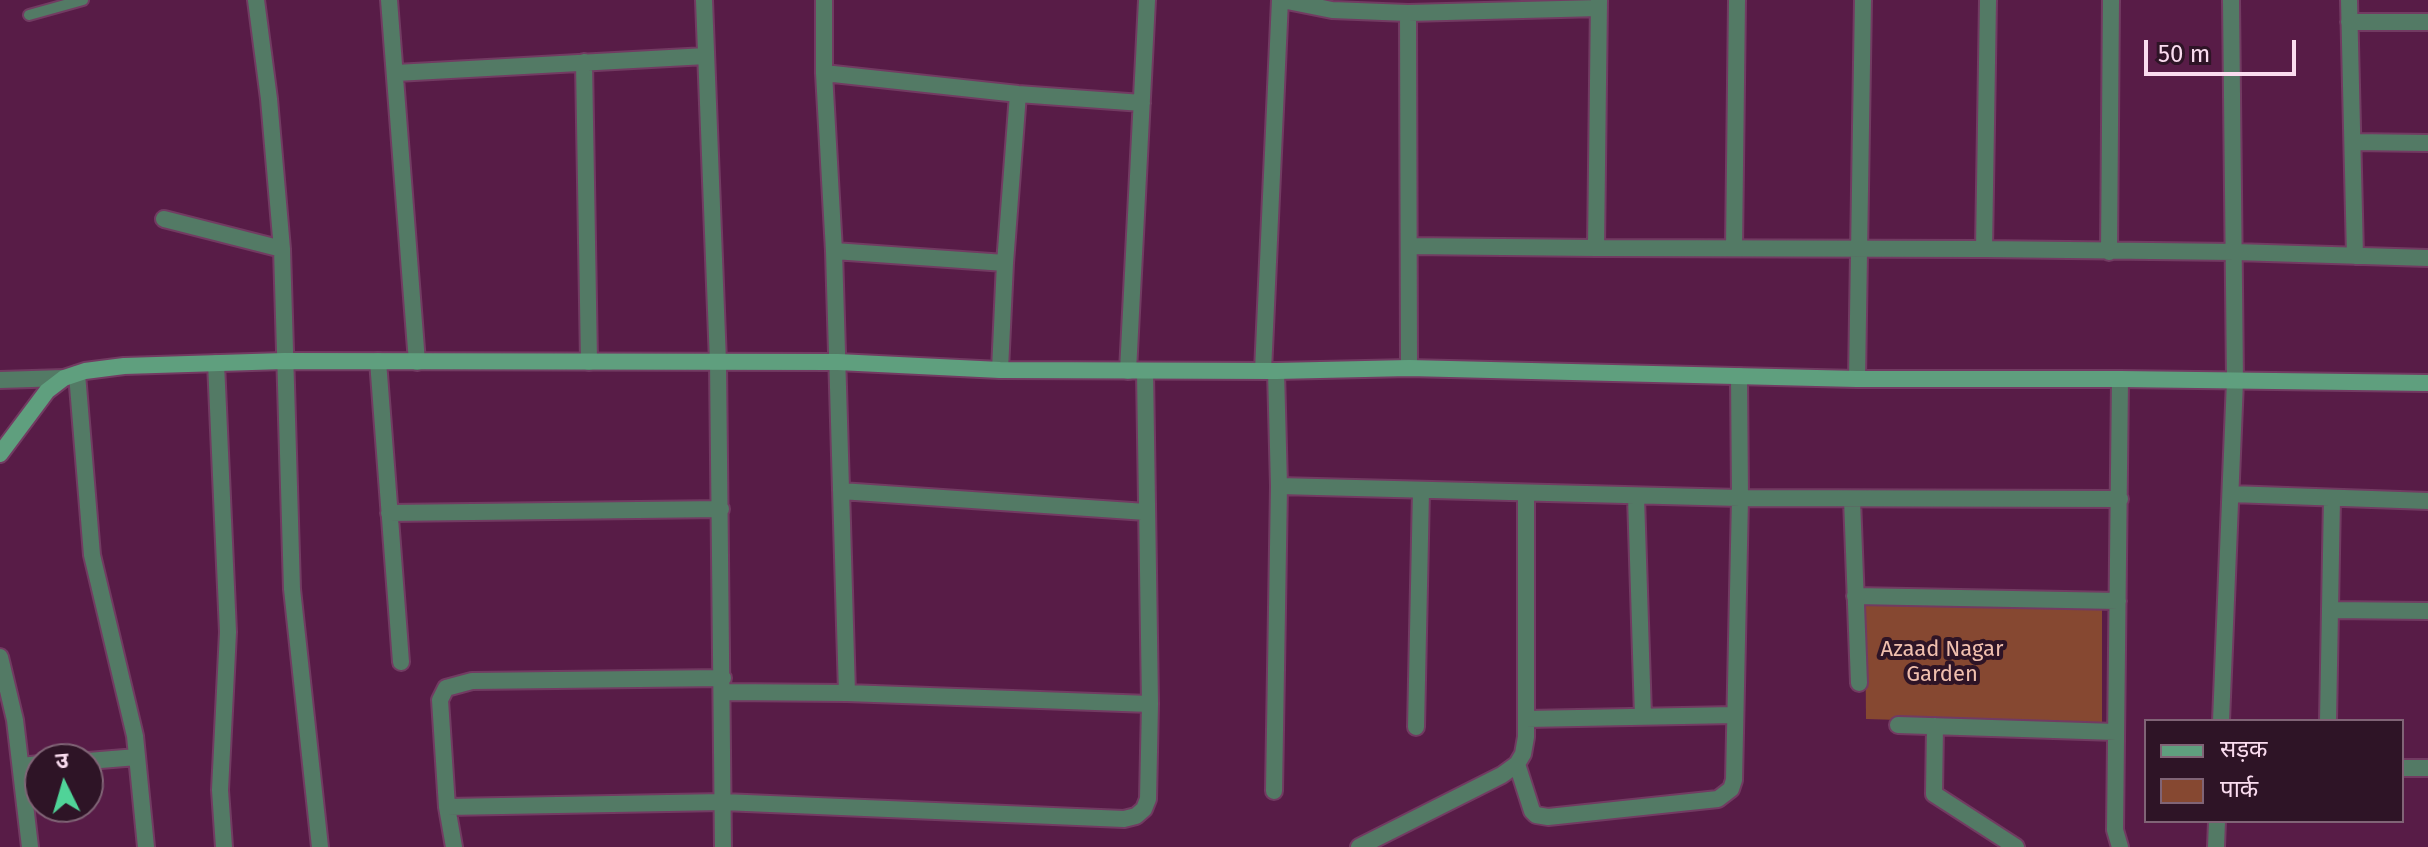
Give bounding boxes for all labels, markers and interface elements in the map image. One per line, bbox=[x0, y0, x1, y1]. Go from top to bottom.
scale bar bbox=[2148, 24, 2300, 74]
text: 50 m bbox=[2158, 40, 2210, 68]
park label: Azaad Nagar Garden bbox=[1881, 637, 2003, 688]
legend bbox=[2144, 719, 2404, 823]
text: सड़क bbox=[2220, 735, 2268, 763]
north arrow bbox=[24, 743, 104, 823]
text: उ bbox=[54, 747, 70, 775]
text: पार्क bbox=[2220, 775, 2258, 803]

